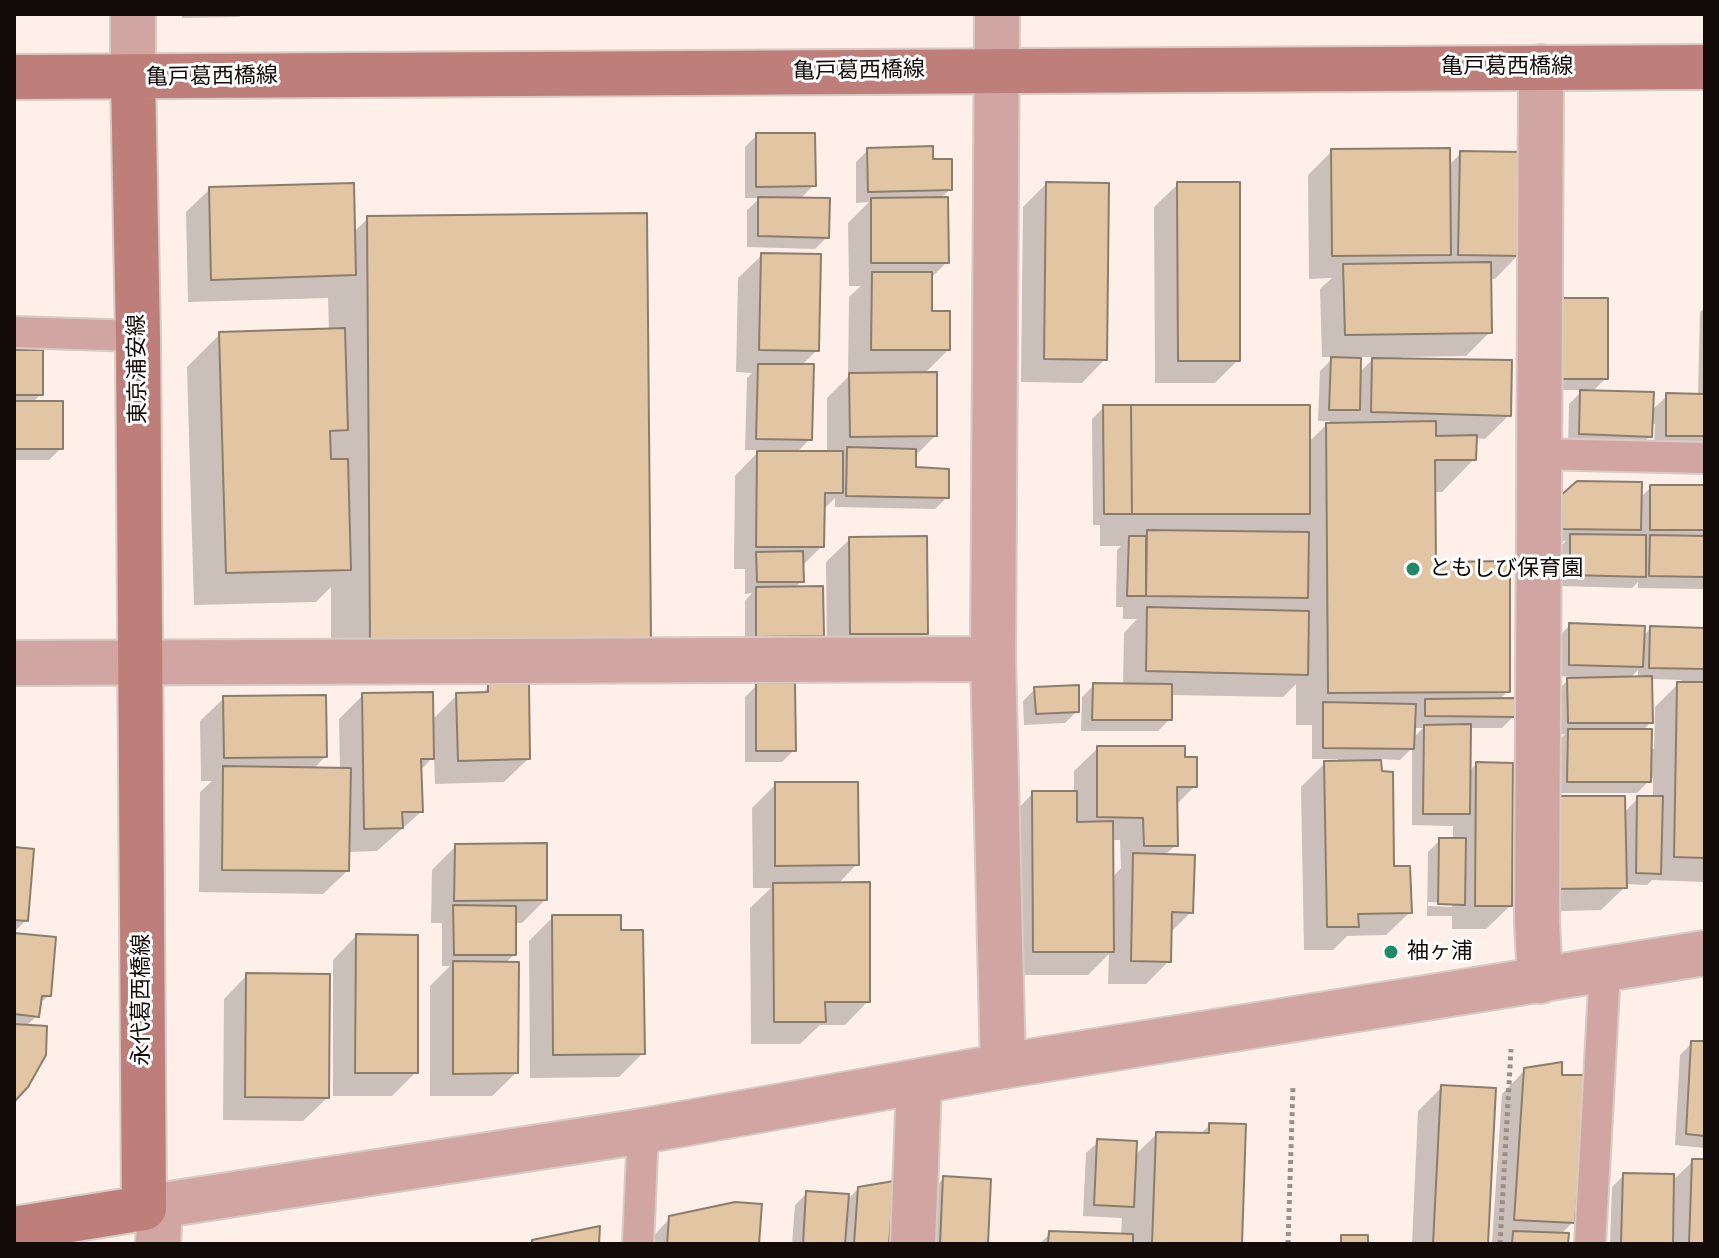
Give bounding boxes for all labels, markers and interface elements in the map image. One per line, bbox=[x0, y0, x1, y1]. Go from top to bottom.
street label: 亀戸葛西橋線 bbox=[1441, 54, 1573, 80]
street label: 亀戸葛西橋線 bbox=[793, 57, 925, 85]
street label: 亀戸葛西橋線 bbox=[146, 63, 278, 91]
street label: 東京浦安線 bbox=[124, 314, 152, 424]
place label: ともしび保育園 bbox=[1429, 556, 1583, 582]
marker: ともしび保育園 bbox=[1404, 560, 1422, 578]
street label: 永代葛西橋線 bbox=[129, 934, 155, 1066]
place label: 袖ヶ浦 bbox=[1407, 939, 1473, 965]
marker: 袖ヶ浦 bbox=[1382, 943, 1400, 961]

